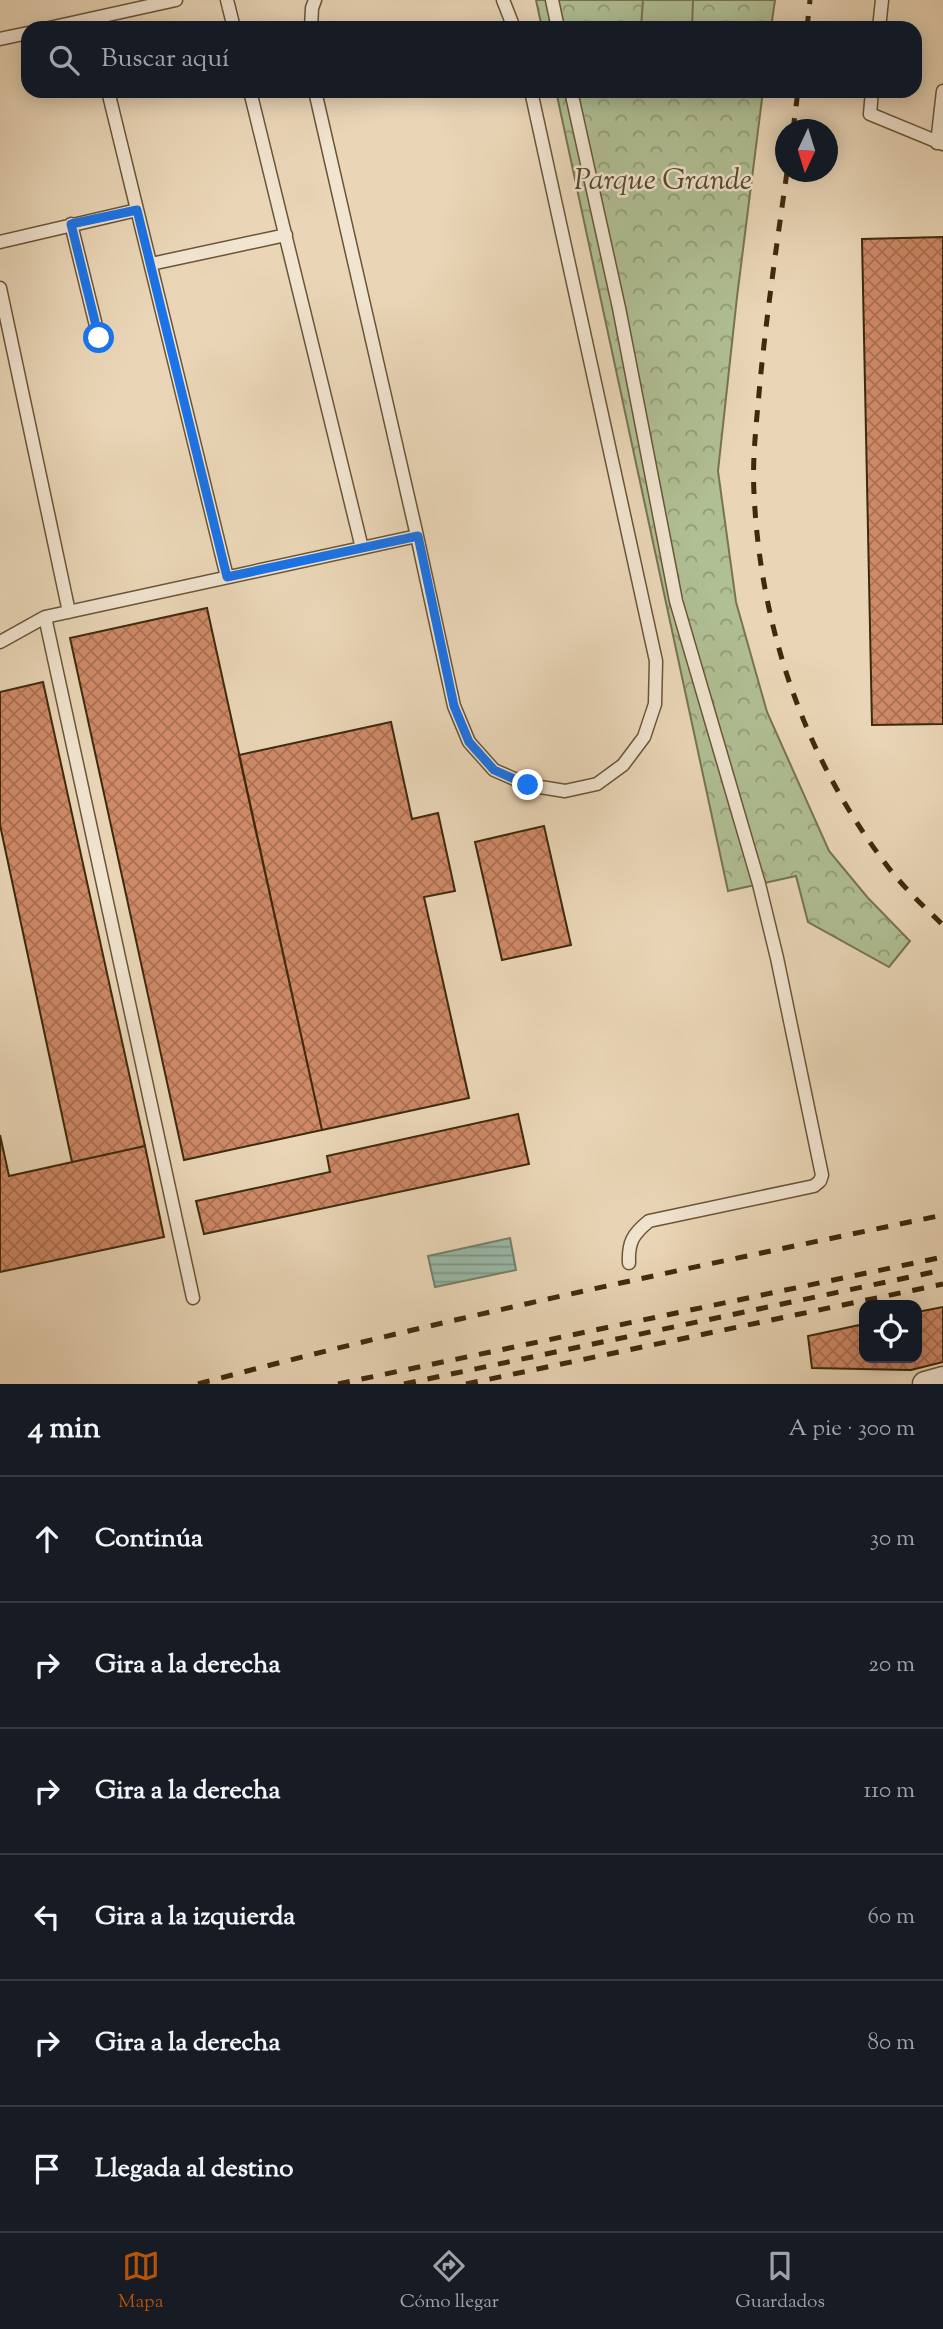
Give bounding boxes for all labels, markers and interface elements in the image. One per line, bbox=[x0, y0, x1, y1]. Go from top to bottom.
search box bbox=[21, 21, 922, 98]
icon: search bbox=[45, 41, 83, 79]
text: Buscar aquí bbox=[101, 41, 230, 78]
north arrow bbox=[775, 119, 838, 182]
park label: Parque Grande bbox=[574, 160, 752, 203]
route start bbox=[83, 322, 114, 353]
route end bbox=[512, 769, 543, 800]
map controls bbox=[859, 1300, 922, 1363]
button: locate bbox=[859, 1300, 922, 1363]
text: 4 min bbox=[28, 1408, 101, 1451]
text: A pie · 300 m bbox=[789, 1413, 915, 1446]
icon: ahead bbox=[28, 1520, 66, 1558]
text: Continúa bbox=[95, 1521, 203, 1558]
text: 30 m bbox=[870, 1523, 915, 1556]
icon: right bbox=[28, 1646, 66, 1684]
text: Gira a la derecha bbox=[95, 1647, 280, 1684]
text: 20 m bbox=[868, 1649, 915, 1682]
icon: right bbox=[28, 1772, 66, 1810]
text: Gira a la derecha bbox=[95, 1773, 280, 1810]
text: 110 m bbox=[864, 1775, 915, 1808]
icon: left bbox=[28, 1898, 66, 1936]
text: Gira a la izquierda bbox=[95, 1899, 295, 1936]
text: 60 m bbox=[867, 1901, 915, 1934]
icon: right bbox=[28, 2024, 66, 2062]
text: Gira a la derecha bbox=[95, 2025, 280, 2062]
text: 80 m bbox=[867, 2027, 915, 2060]
icon: arrive bbox=[28, 2150, 66, 2188]
text: Llegada al destino bbox=[95, 2151, 293, 2188]
tab: Mapa bbox=[118, 2247, 163, 2316]
tab: Cómo llegar bbox=[400, 2247, 499, 2316]
tab: Guardados bbox=[735, 2247, 825, 2316]

